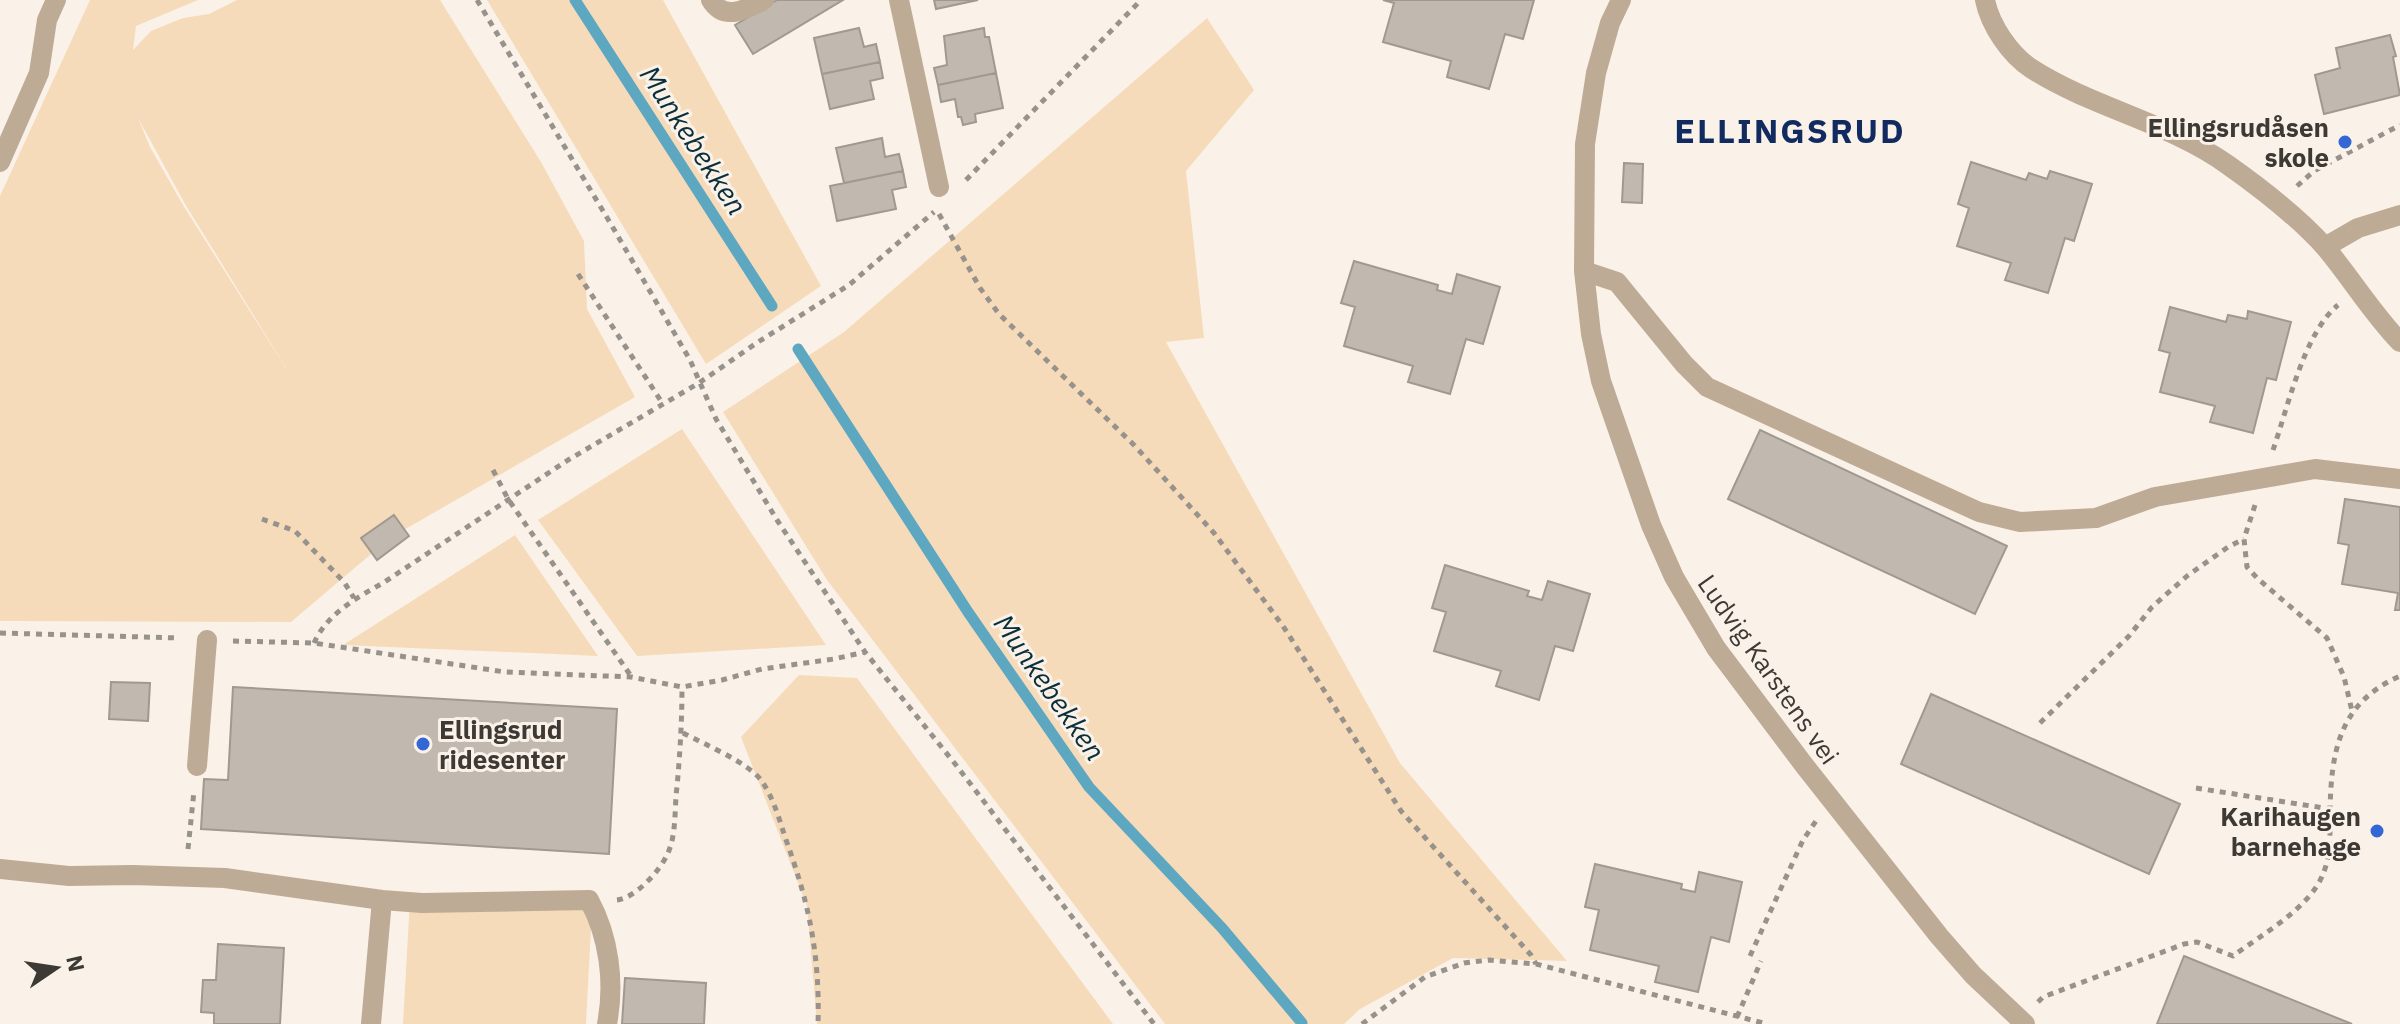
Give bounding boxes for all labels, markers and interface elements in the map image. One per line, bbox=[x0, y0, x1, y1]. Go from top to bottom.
water label: Munkebekken bbox=[632, 58, 756, 222]
district label: ELLINGSRUD bbox=[1674, 108, 1906, 152]
place label: Ellingsrudåsen skole bbox=[2147, 110, 2329, 174]
marker: Ellingsrudåsen skole bbox=[2336, 133, 2354, 151]
street label: Ludvig Karstens vei bbox=[1691, 568, 1847, 770]
water label: Munkebekken bbox=[986, 606, 1114, 768]
place label: Ellingsrud ridesenter bbox=[439, 712, 566, 776]
marker: Ellingsrud ridesenter bbox=[414, 735, 432, 753]
place label: Karihaugen barnehage bbox=[2220, 799, 2361, 863]
marker: Karihaugen barnehage bbox=[2368, 822, 2386, 840]
north arrow bbox=[16, 928, 96, 1008]
text: N bbox=[60, 952, 92, 974]

